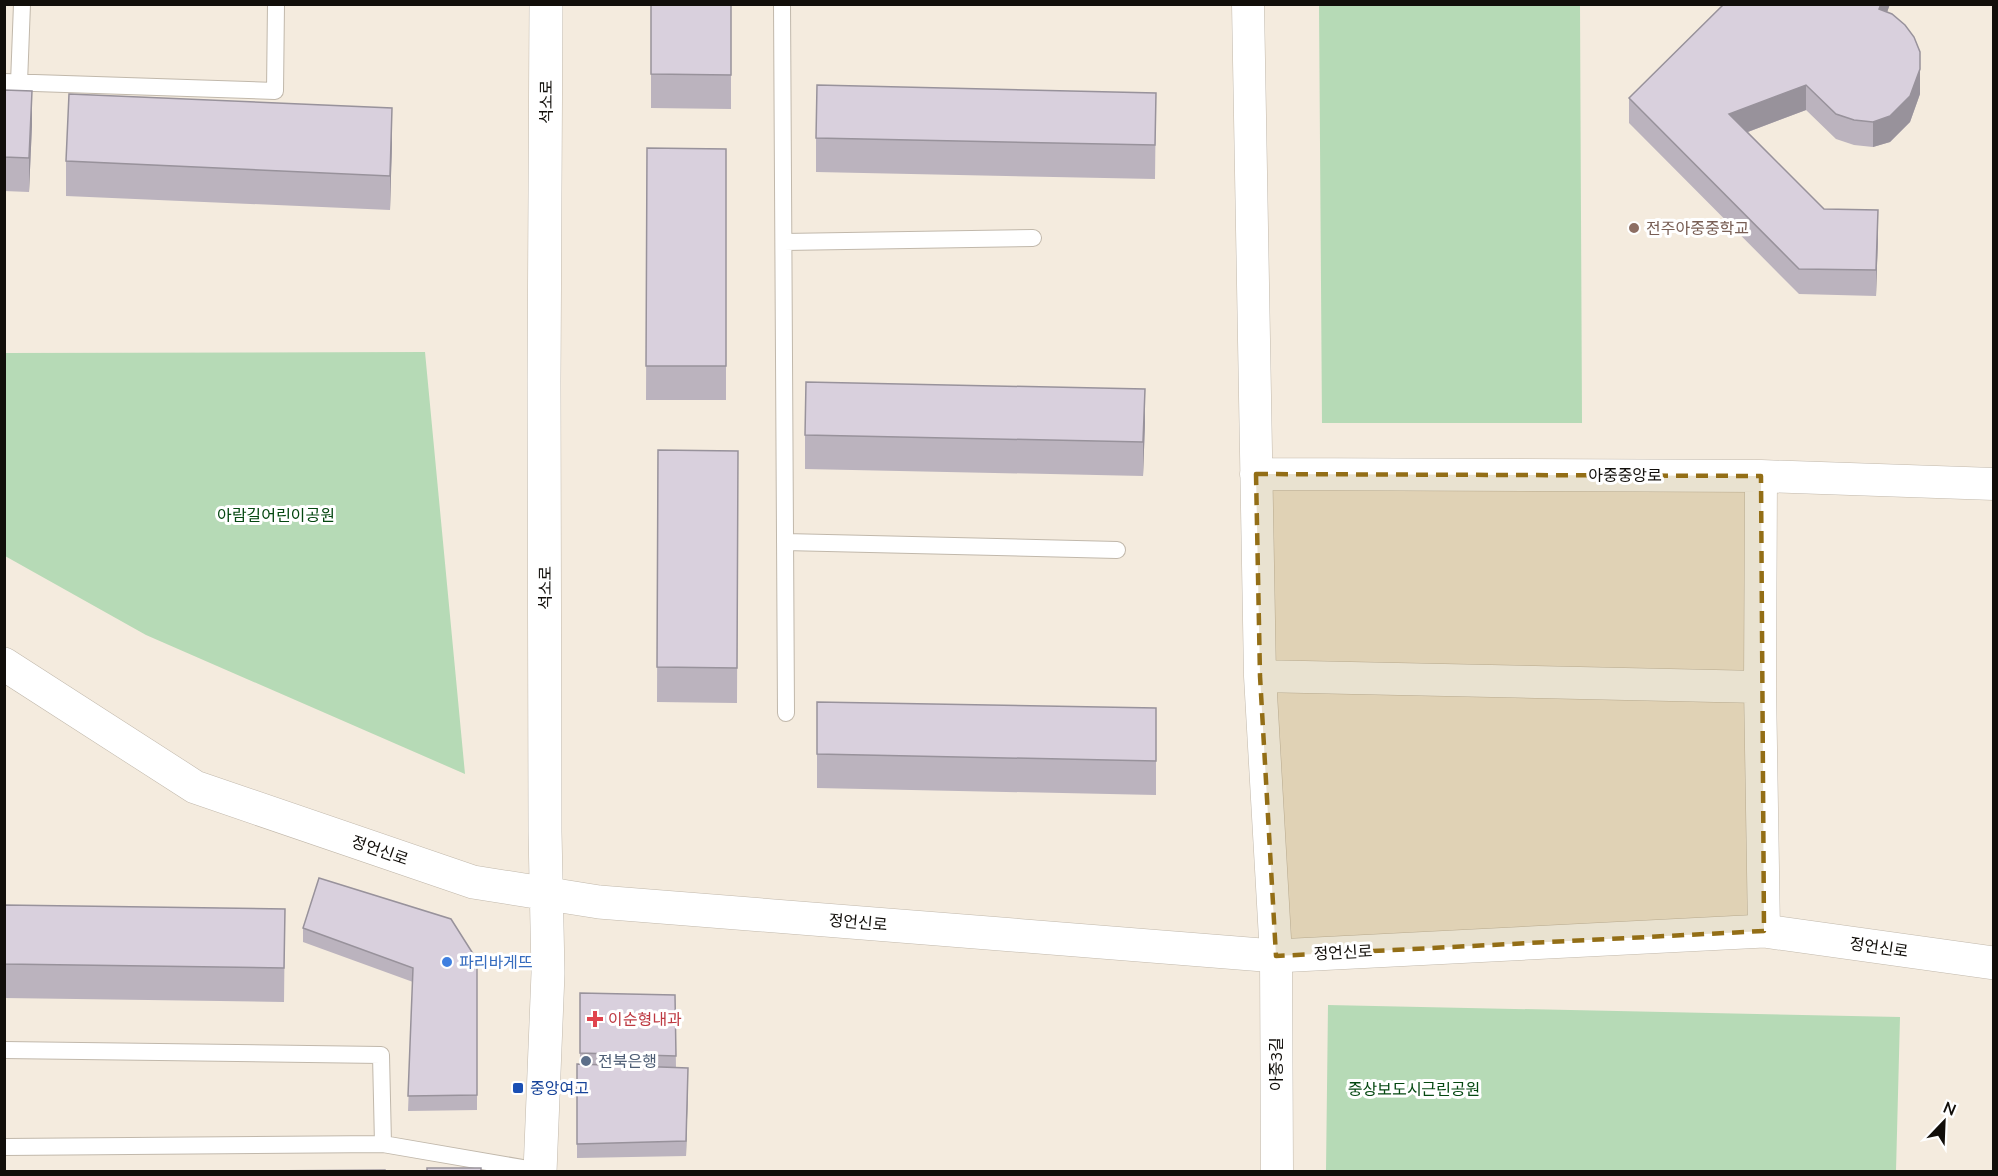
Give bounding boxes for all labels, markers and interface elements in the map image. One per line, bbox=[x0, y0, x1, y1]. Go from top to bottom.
street label: 석소로 bbox=[536, 80, 558, 124]
place label: 전주아중중학교 bbox=[1646, 218, 1749, 240]
marker: 전주아중중학교 bbox=[1627, 221, 1641, 235]
street label: 아중중앙로 bbox=[1588, 465, 1662, 487]
park label: 아람길어린이공원 bbox=[217, 505, 335, 527]
street label: 석소로 bbox=[535, 566, 557, 610]
street label: 정언신로 bbox=[348, 831, 411, 871]
street label: 정언신로 bbox=[828, 909, 888, 937]
street label: 정언신로 bbox=[1848, 933, 1910, 963]
street label: 정언신로 bbox=[1313, 940, 1373, 966]
place label: 파리바게뜨 bbox=[459, 952, 533, 974]
marker: 파리바게뜨 bbox=[440, 955, 454, 969]
place label: 이순형내과 bbox=[608, 1009, 682, 1031]
marker: 이순형내과 bbox=[586, 1010, 604, 1028]
street label: 아중3길 bbox=[1266, 1037, 1288, 1091]
place label: 전북은행 bbox=[598, 1051, 657, 1073]
marker: 전북은행 bbox=[579, 1054, 593, 1068]
place label: 중앙여고 bbox=[530, 1078, 589, 1100]
park label: 중상보도시근린공원 bbox=[1348, 1079, 1480, 1101]
marker: 중앙여고 bbox=[511, 1081, 525, 1095]
north arrow bbox=[1914, 1092, 1974, 1152]
text: N bbox=[1940, 1097, 1959, 1122]

